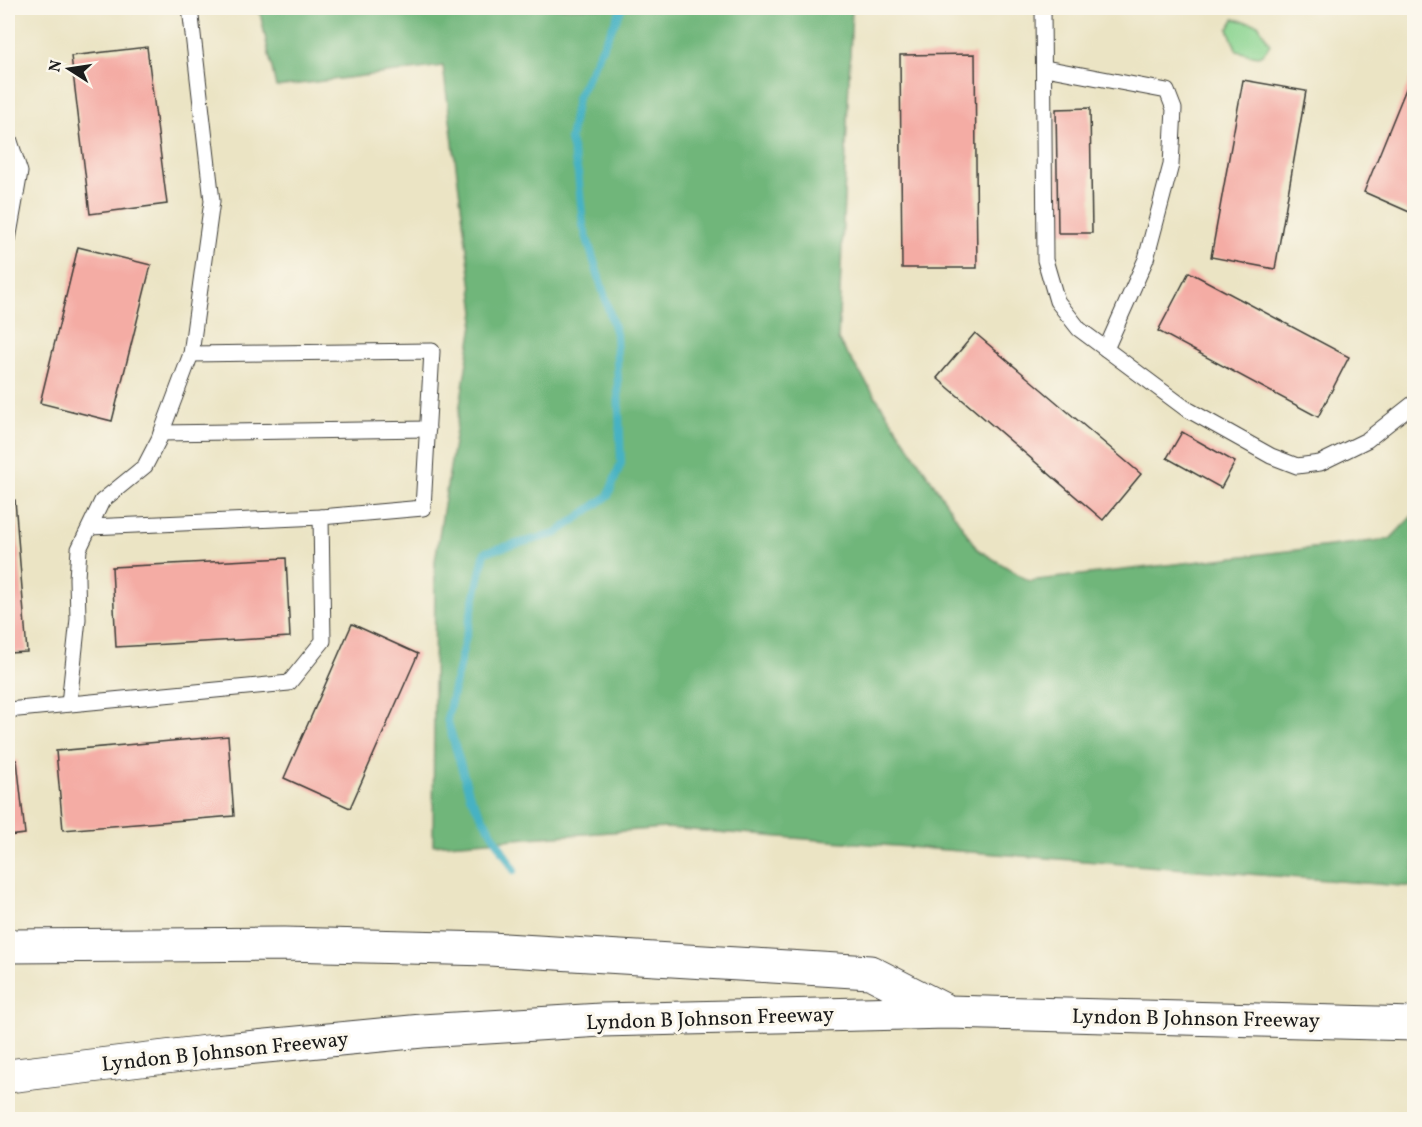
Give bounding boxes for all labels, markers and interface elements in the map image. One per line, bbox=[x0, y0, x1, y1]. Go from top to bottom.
north arrow bbox=[39, 39, 99, 99]
text: N bbox=[44, 58, 68, 74]
street label: Lyndon B Johnson Freeway bbox=[586, 1001, 835, 1038]
street label: Lyndon B Johnson Freeway bbox=[1072, 1003, 1321, 1036]
street label: Lyndon B Johnson Freeway bbox=[100, 1025, 351, 1080]

